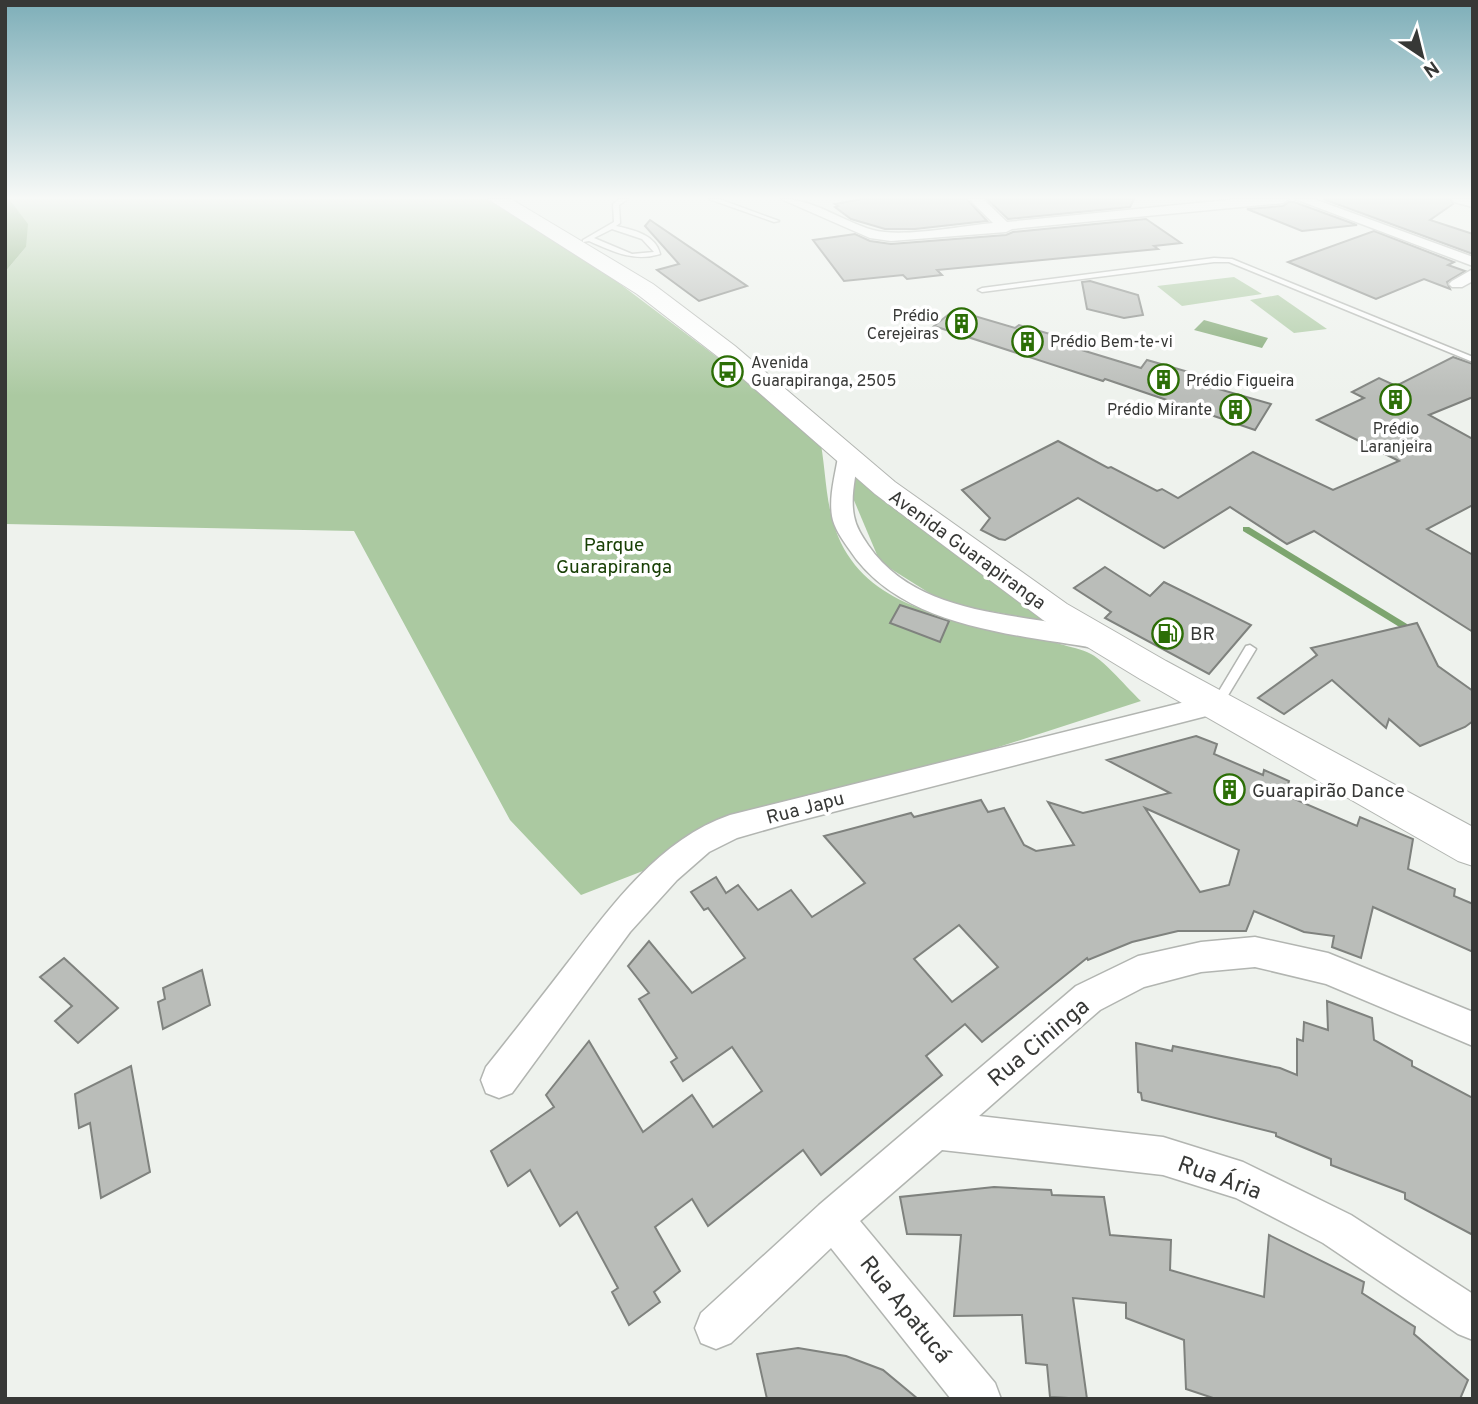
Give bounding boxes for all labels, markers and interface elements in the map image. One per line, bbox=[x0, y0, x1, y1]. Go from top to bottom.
north arrow bbox=[1387, 21, 1457, 91]
text: N bbox=[1418, 55, 1443, 82]
place label: Prédio Cerejeiras bbox=[867, 307, 939, 345]
building icon: Prédio Cerejeiras bbox=[945, 307, 979, 341]
building icon: Prédio Bem-te-vi bbox=[1010, 324, 1044, 358]
place label: Prédio Bem-te-vi bbox=[1050, 333, 1173, 353]
bus stop icon: Avenida Guarapiranga, 2505 bbox=[711, 354, 745, 388]
place label: Avenida Guarapiranga, 2505 bbox=[751, 354, 896, 392]
building icon: Prédio Figueira bbox=[1146, 363, 1180, 397]
place label: Prédio Figueira bbox=[1186, 372, 1294, 392]
building icon: Prédio Laranjeira bbox=[1379, 382, 1413, 416]
building icon: Prédio Mirante bbox=[1218, 392, 1252, 426]
place label: Prédio Mirante bbox=[1107, 401, 1212, 421]
place label: Prédio Laranjeira bbox=[1360, 420, 1432, 458]
street label: Avenida Guarapiranga bbox=[883, 485, 1050, 616]
park label: Parque Guarapiranga bbox=[556, 534, 672, 580]
fuel station icon: BR bbox=[1150, 616, 1184, 650]
place label: BR bbox=[1190, 623, 1215, 647]
building icon: Guarapirão Dance bbox=[1212, 773, 1246, 807]
place label: Guarapirão Dance bbox=[1252, 780, 1405, 804]
street label: Rua Japu bbox=[764, 787, 847, 831]
street label: Rua Cininga bbox=[983, 993, 1096, 1095]
street label: Rua Ária bbox=[1173, 1150, 1265, 1208]
street label: Rua Apatucá bbox=[852, 1251, 956, 1370]

